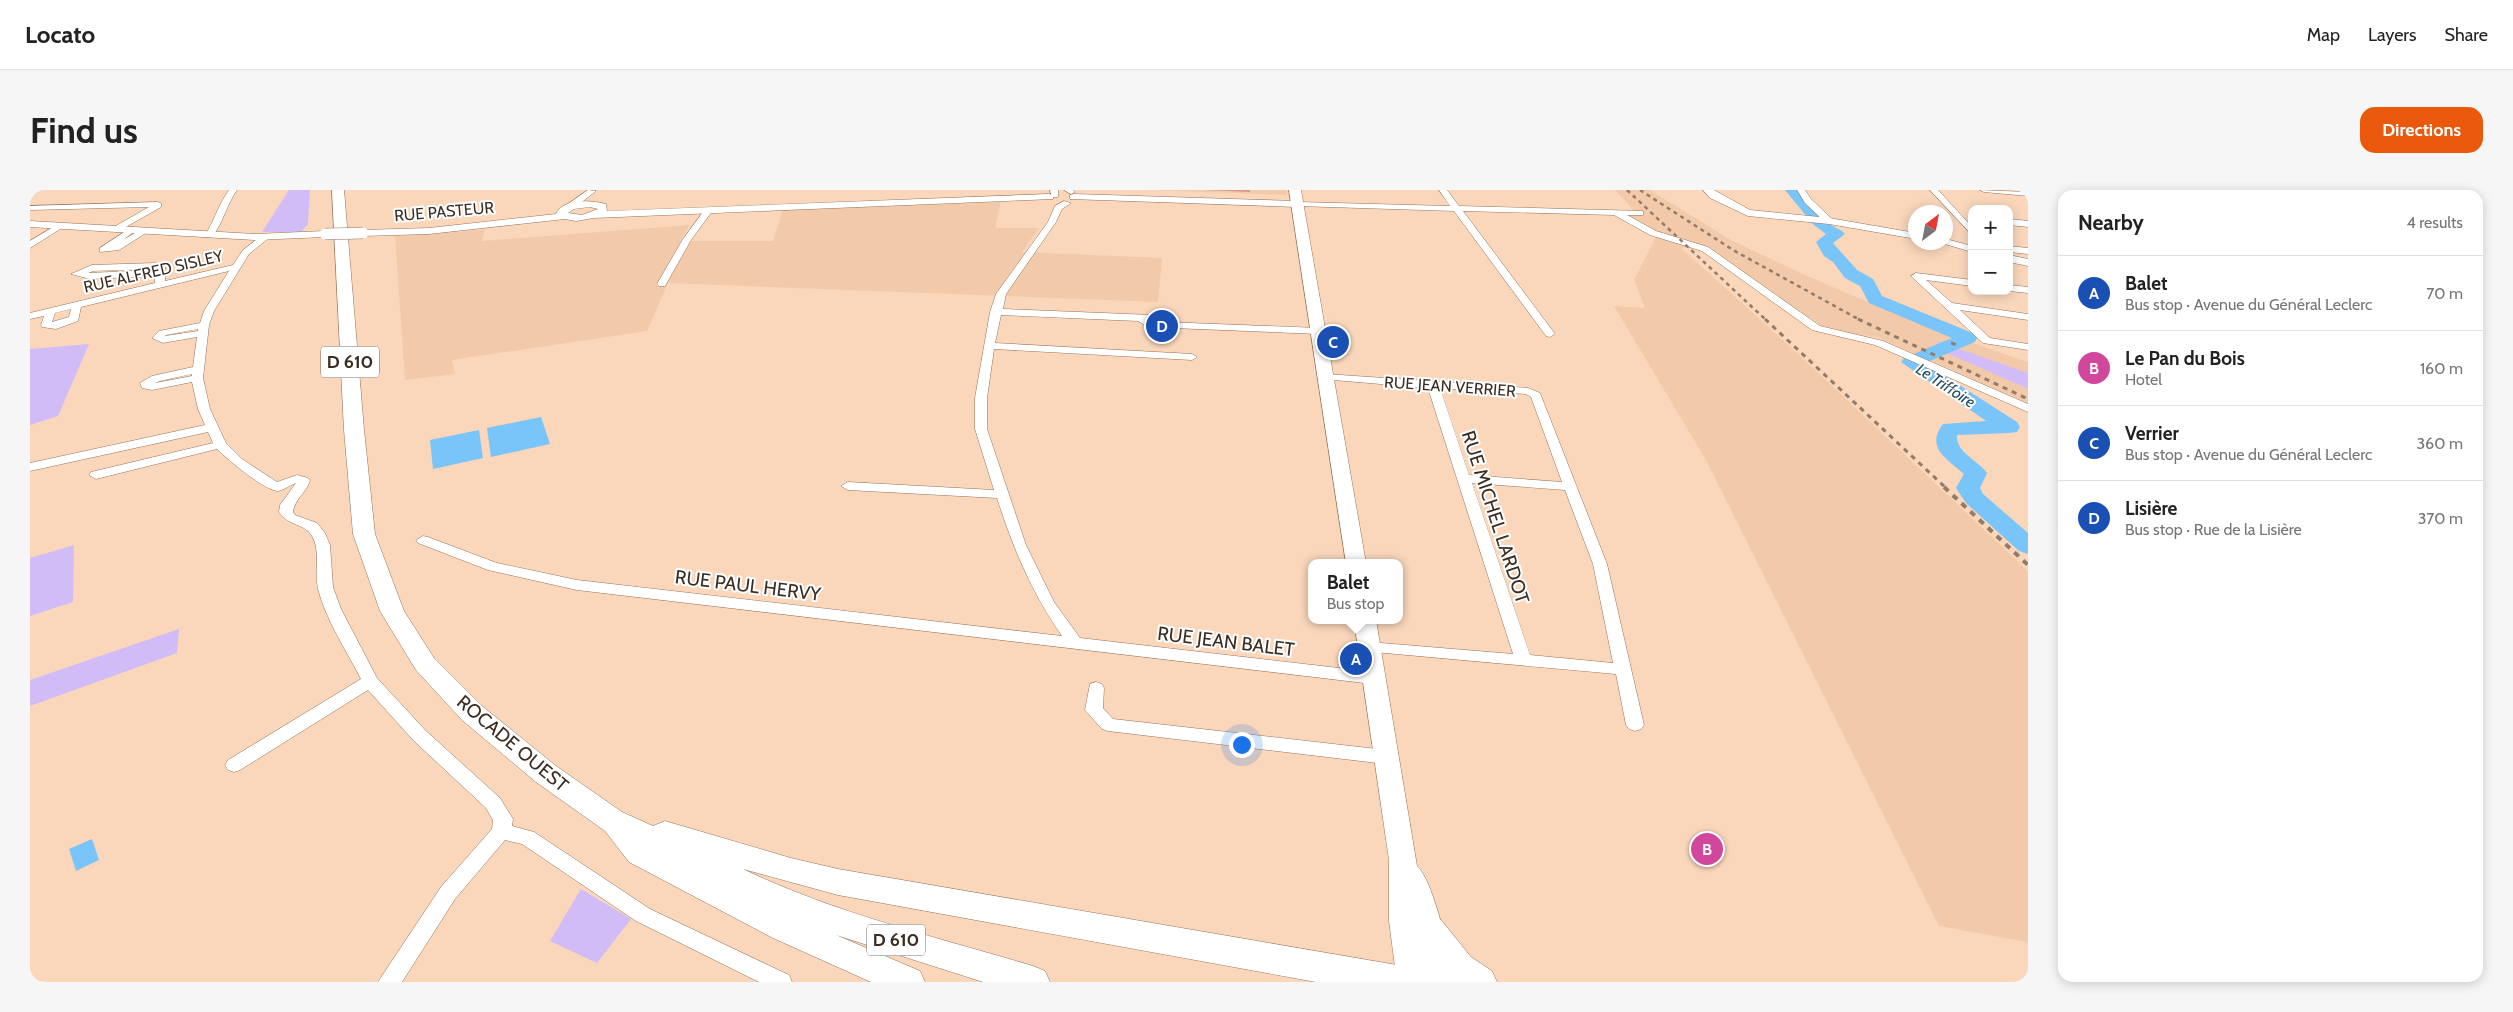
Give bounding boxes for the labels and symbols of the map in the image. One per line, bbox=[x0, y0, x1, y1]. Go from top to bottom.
street label: RUE PASTEUR bbox=[393, 198, 495, 225]
north arrow bbox=[1908, 205, 1953, 250]
street label: RUE ALFRED SISLEY bbox=[82, 246, 226, 297]
pin: D bbox=[1146, 307, 1178, 345]
pin: C bbox=[1317, 323, 1349, 361]
road number: D 610 bbox=[321, 346, 379, 378]
water label: Le Triffoire bbox=[1913, 359, 1979, 412]
street label: RUE JEAN VERRIER bbox=[1384, 372, 1517, 401]
street label: RUE MICHEL LARDOT bbox=[1457, 428, 1534, 607]
street label: RUE PAUL HERVY bbox=[674, 565, 822, 606]
street label: RUE JEAN BALET bbox=[1156, 622, 1296, 661]
pin: A bbox=[1340, 640, 1372, 678]
street label: ROCADE OUEST bbox=[452, 690, 573, 797]
your location bbox=[1229, 732, 1255, 758]
pin: B bbox=[1691, 830, 1723, 868]
road number: D 610 bbox=[867, 924, 925, 956]

